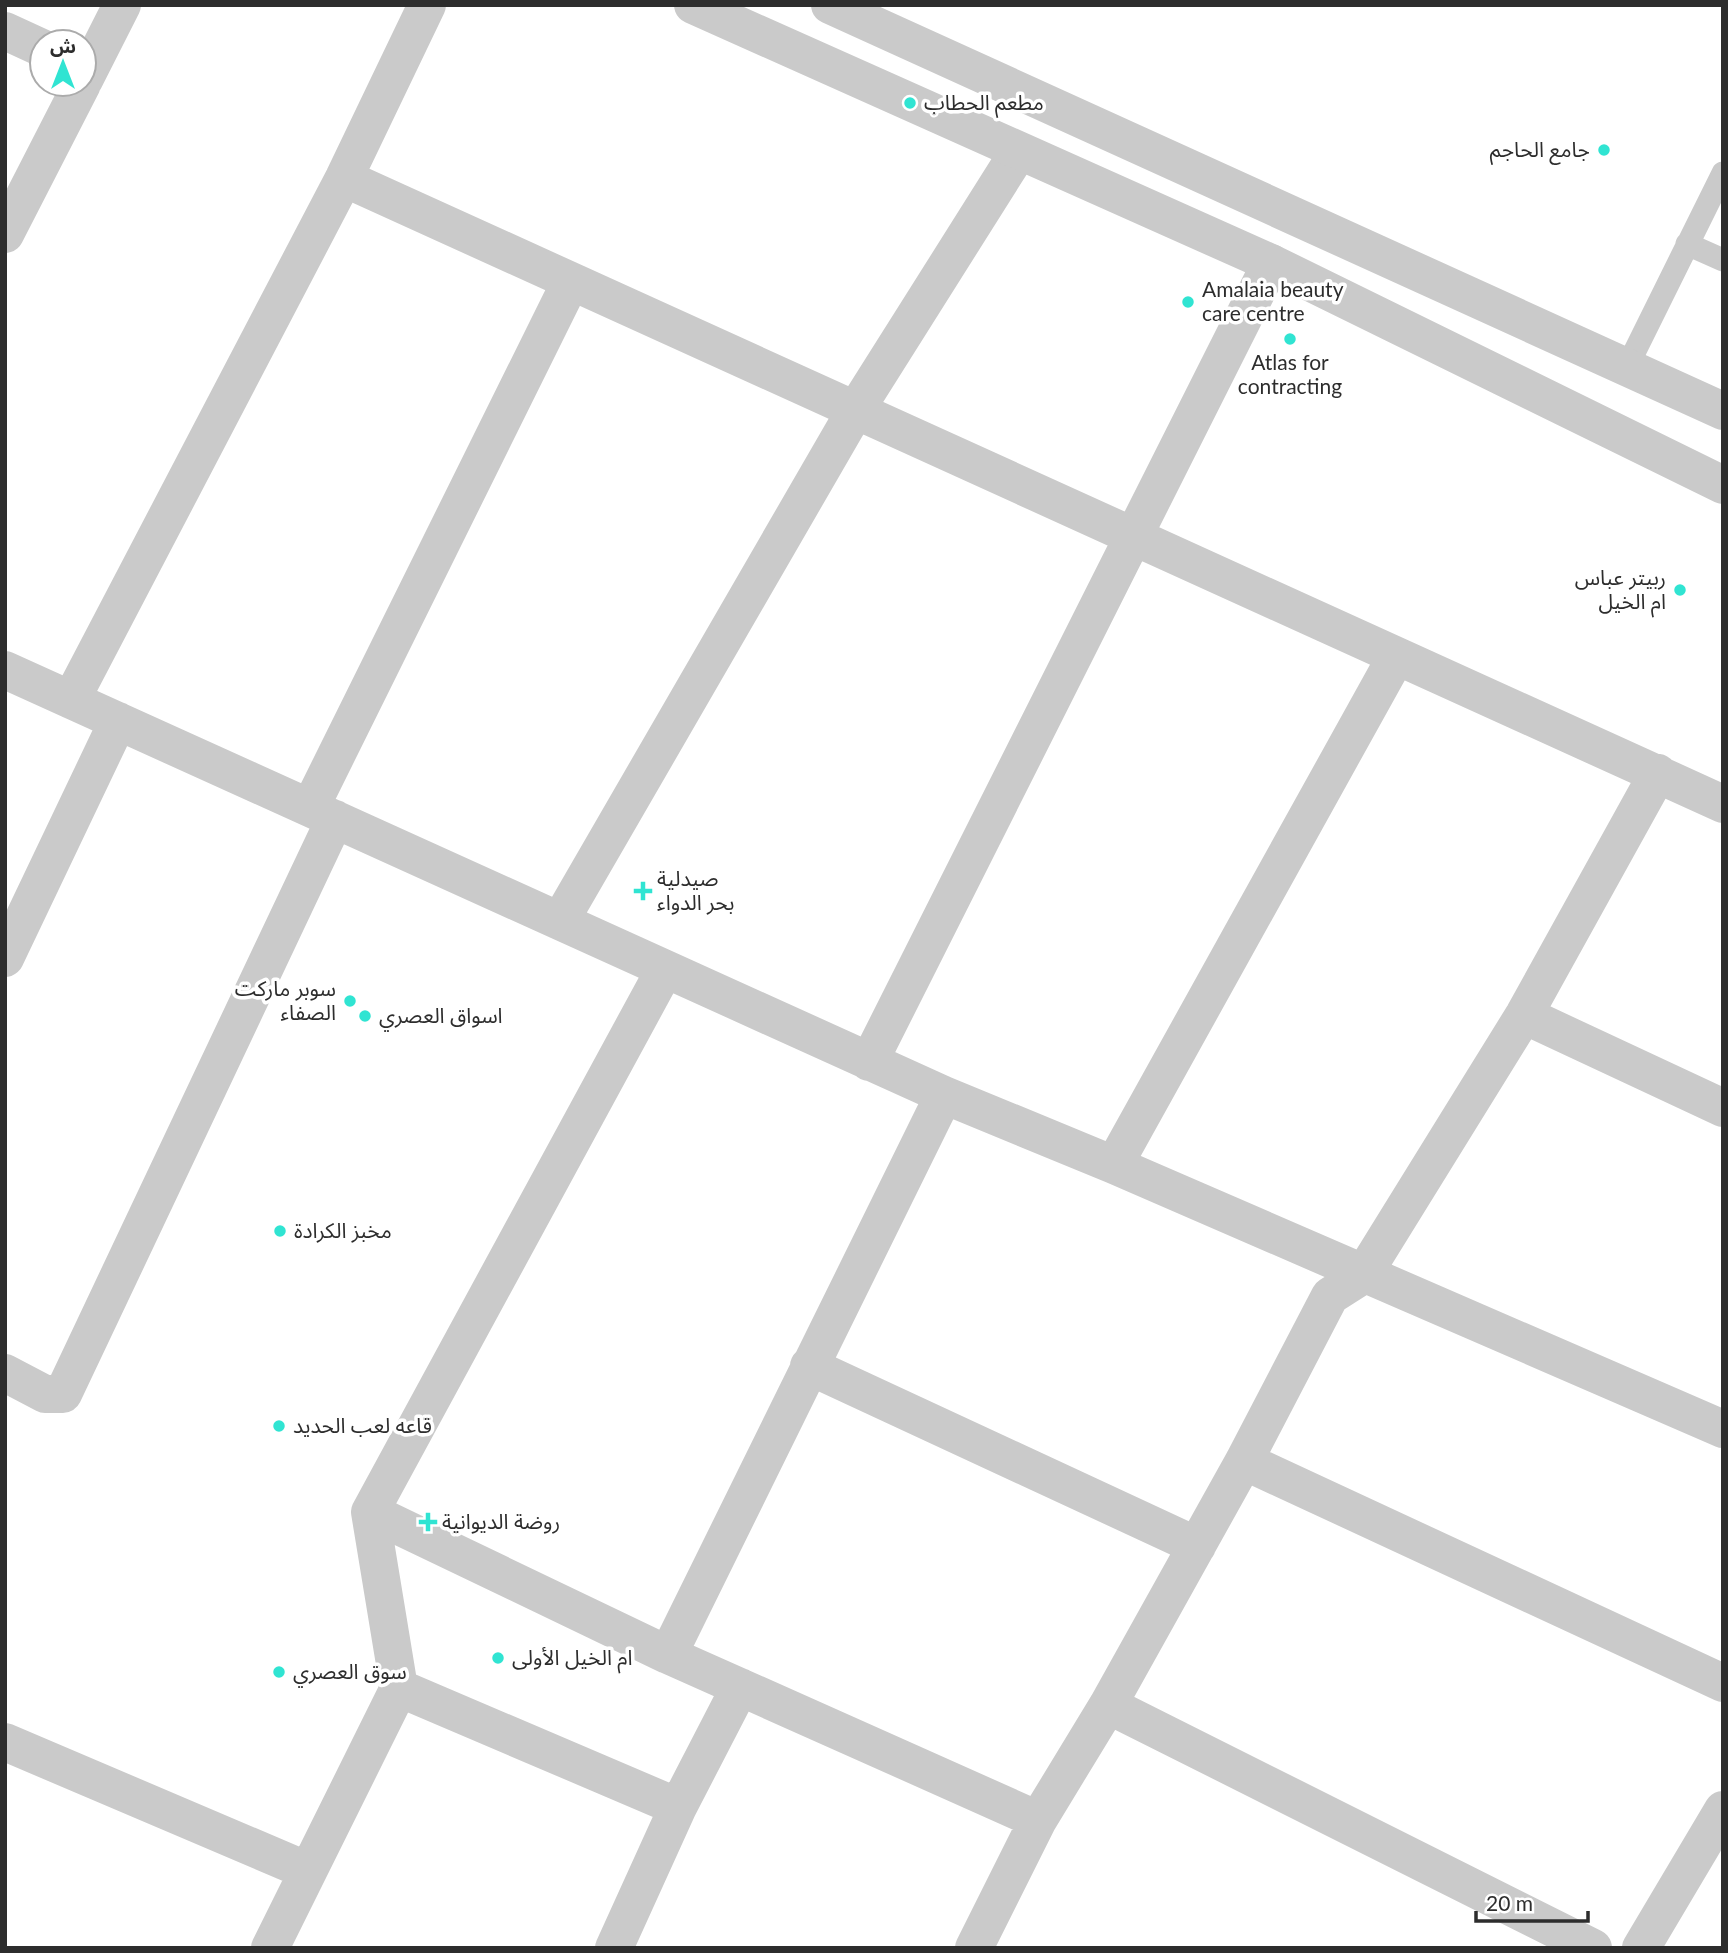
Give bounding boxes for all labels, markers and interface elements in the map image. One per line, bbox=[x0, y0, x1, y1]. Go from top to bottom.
north arrow bbox=[28, 28, 98, 98]
text: ش bbox=[50, 34, 76, 57]
place label: مطعم الحطاب bbox=[924, 89, 1044, 118]
marker: مطعم الحطاب bbox=[902, 95, 918, 111]
place label: جامع الحاجم bbox=[1490, 136, 1590, 165]
marker: جامع الحاجم bbox=[1596, 142, 1612, 158]
place label: Amalaia beauty care centre bbox=[1202, 276, 1344, 325]
marker: Amalaia beauty care centre bbox=[1180, 294, 1196, 310]
marker: Atlas for contracting bbox=[1282, 331, 1298, 347]
place label: Atlas for contracting bbox=[1238, 349, 1342, 398]
place label: ربيتر عباس ام الخيل bbox=[1575, 564, 1666, 618]
marker: ربيتر عباس ام الخيل bbox=[1672, 582, 1688, 598]
place label: صيدلية بحر الدواء bbox=[657, 865, 734, 915]
marker: صيدلية بحر الدواء bbox=[635, 883, 651, 899]
place label: سوبر ماركت الصفاء bbox=[235, 975, 336, 1024]
marker: سوبر ماركت الصفاء bbox=[342, 993, 358, 1009]
place label: اسواق العصري bbox=[379, 1002, 503, 1032]
marker: اسواق العصري bbox=[357, 1008, 373, 1024]
place label: مخبز الكرادة bbox=[294, 1217, 392, 1243]
marker: مخبز الكرادة bbox=[272, 1223, 288, 1239]
place label: قاعه لعب الحديد bbox=[293, 1412, 432, 1437]
marker: قاعه لعب الحديد bbox=[271, 1418, 287, 1434]
place label: روضة الديوانية bbox=[442, 1508, 560, 1534]
marker: روضة الديوانية bbox=[420, 1514, 436, 1530]
place label: ام الخيل الأولى bbox=[512, 1644, 632, 1674]
marker: ام الخيل الأولى bbox=[490, 1650, 506, 1666]
place label: سوق العصري bbox=[293, 1658, 407, 1688]
marker: سوق العصري bbox=[271, 1664, 287, 1680]
scale bar bbox=[1476, 1880, 1588, 1924]
text: 20 m bbox=[1486, 1890, 1533, 1915]

